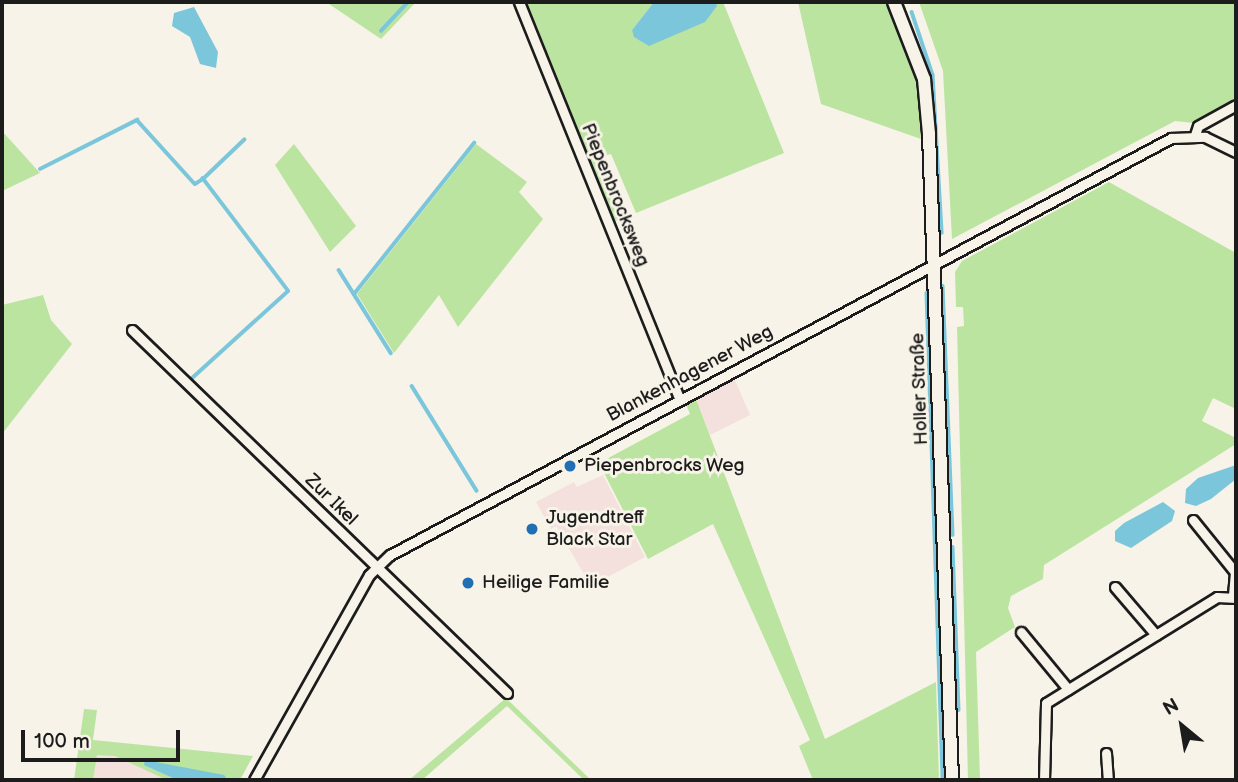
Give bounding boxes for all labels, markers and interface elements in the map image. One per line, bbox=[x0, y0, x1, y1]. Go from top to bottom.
street label: Piepenbrocksweg bbox=[576, 120, 654, 270]
street label: Blankenhagener Weg bbox=[603, 320, 777, 428]
street label: Holler Straße bbox=[907, 332, 933, 446]
place label: Piepenbrocks Weg bbox=[584, 455, 745, 477]
marker: Piepenbrocks Weg bbox=[562, 458, 578, 474]
street label: Zur Ikel bbox=[300, 470, 362, 530]
place label: Jugendtreff Black Star bbox=[546, 507, 644, 551]
marker: Jugendtreff Black Star bbox=[524, 521, 540, 537]
place label: Heilige Familie bbox=[482, 572, 609, 594]
marker: Heilige Familie bbox=[460, 575, 476, 591]
north arrow bbox=[1147, 691, 1217, 761]
text: N bbox=[1159, 694, 1183, 721]
scale bar bbox=[24, 716, 184, 760]
text: 100 m bbox=[34, 729, 90, 754]

